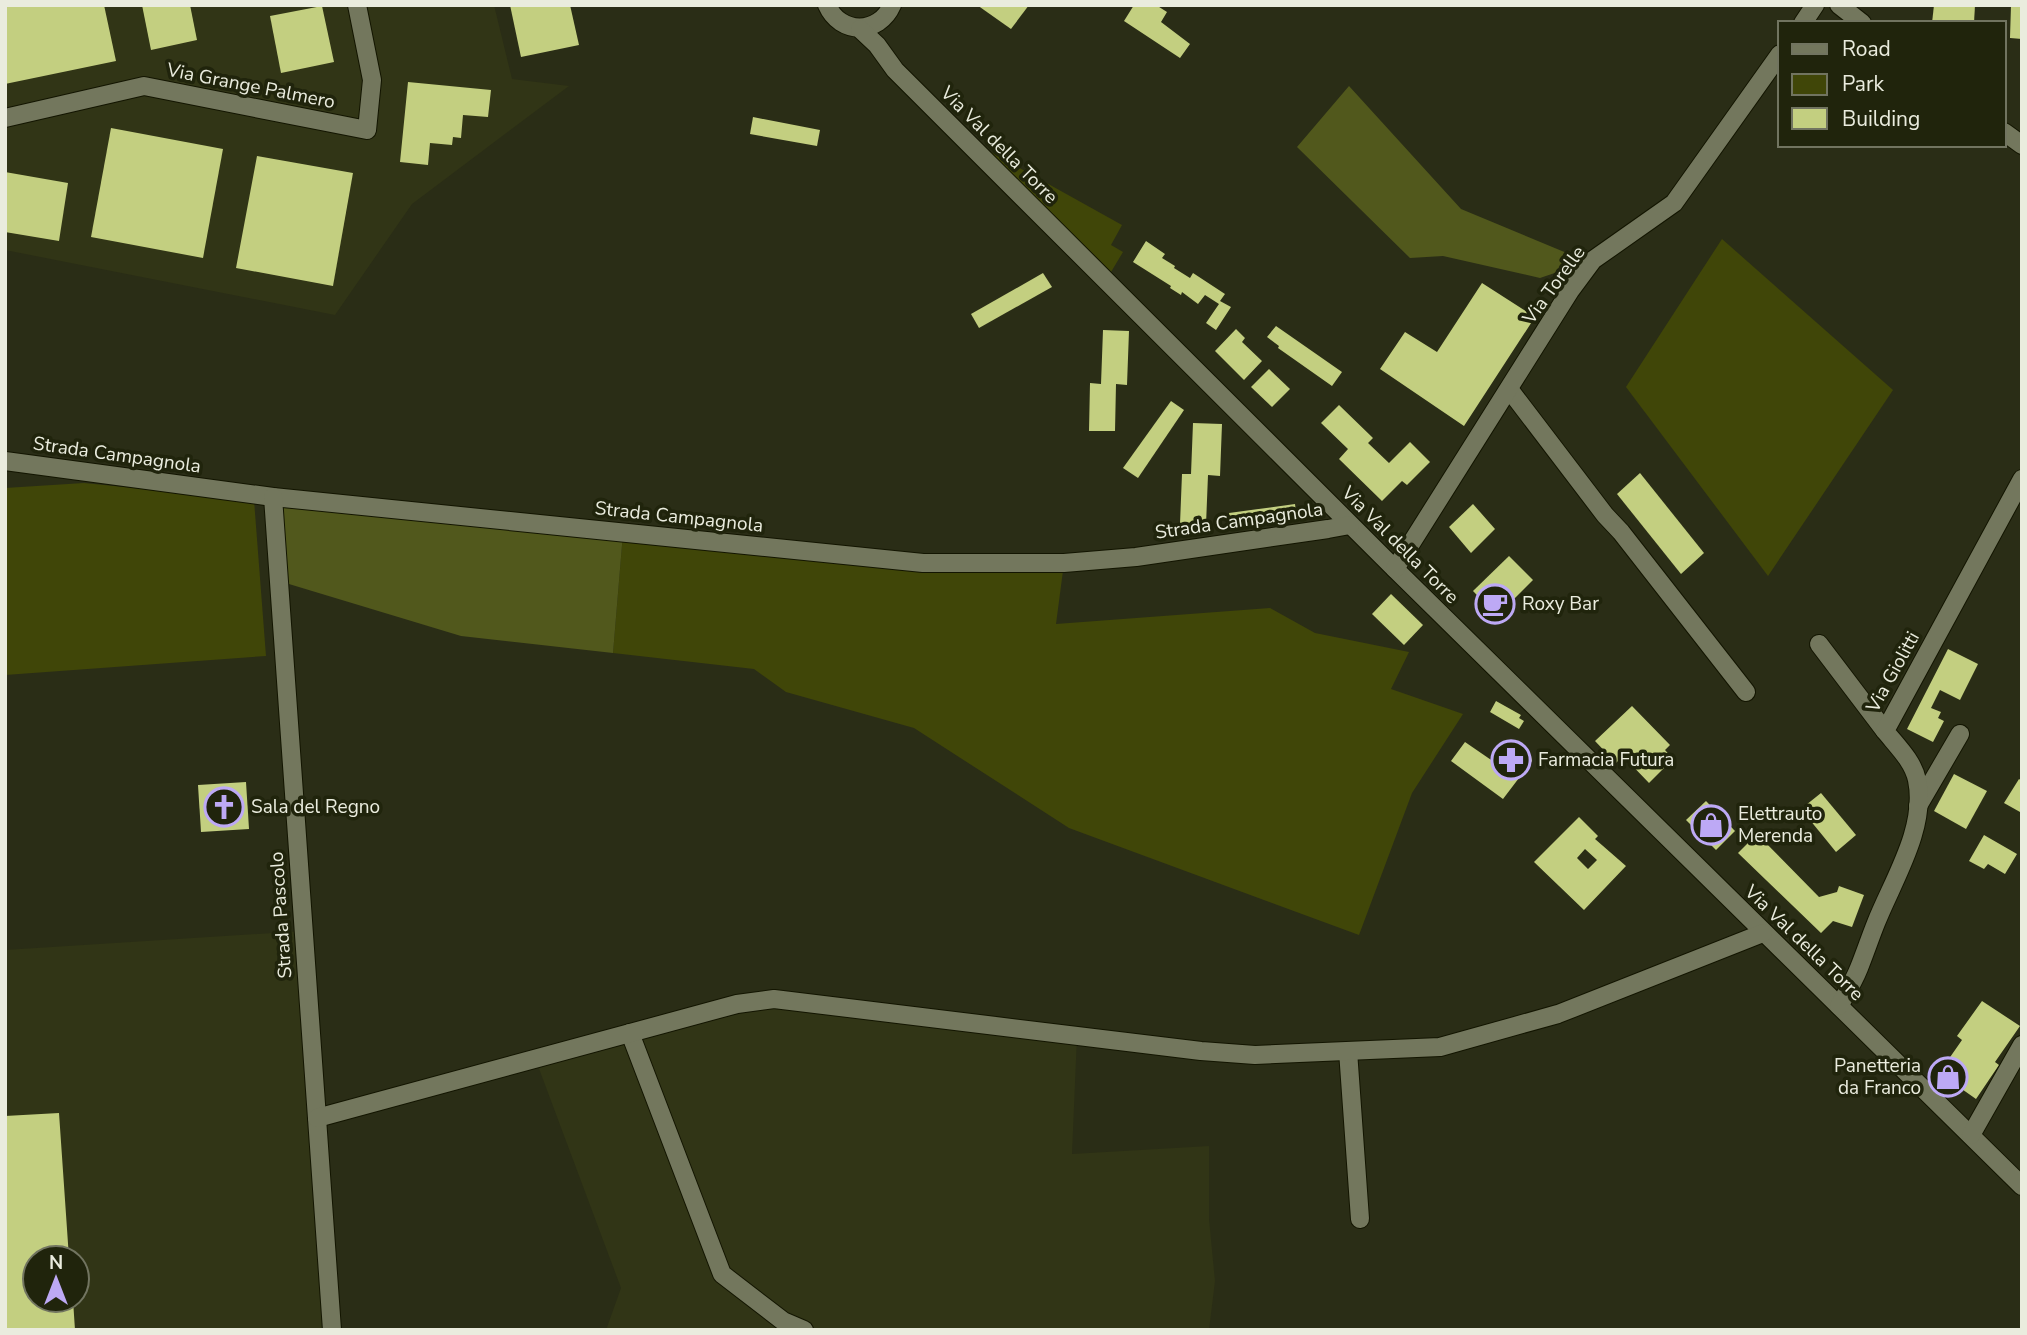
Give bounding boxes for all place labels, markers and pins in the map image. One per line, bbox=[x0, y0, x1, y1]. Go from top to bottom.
cafe icon: Roxy Bar bbox=[1474, 583, 1516, 625]
place label: Roxy Bar bbox=[1522, 591, 1599, 617]
pharmacy icon: Farmacia Futura bbox=[1490, 739, 1532, 781]
place label: Farmacia Futura bbox=[1538, 747, 1674, 773]
church icon: Sala del Regno bbox=[203, 786, 245, 828]
place label: Sala del Regno bbox=[251, 794, 380, 820]
place label: Elettrauto Merenda bbox=[1738, 801, 1822, 849]
shop icon: Elettrauto Merenda bbox=[1690, 804, 1732, 846]
place label: Panetteria da Franco bbox=[1834, 1053, 1921, 1101]
shop icon: Panetteria da Franco bbox=[1927, 1056, 1969, 1098]

